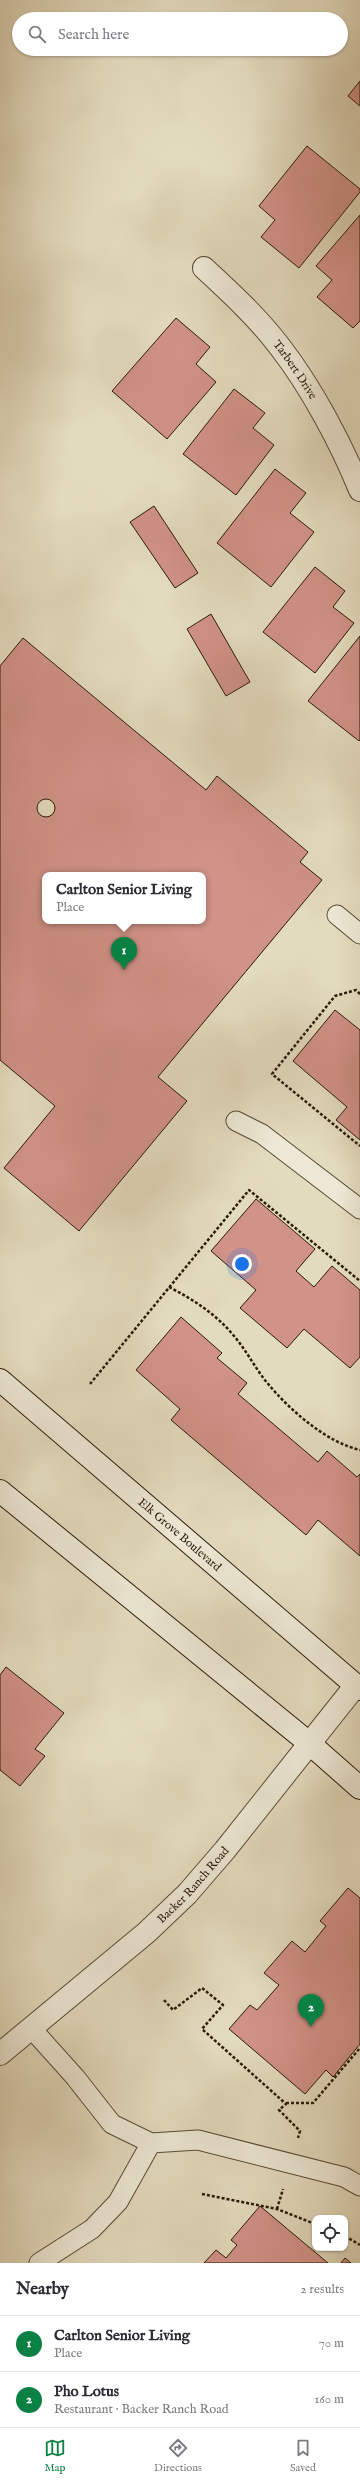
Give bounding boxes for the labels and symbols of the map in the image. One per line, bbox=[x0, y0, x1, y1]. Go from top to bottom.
street label: Tarbert Drive bbox=[269, 337, 320, 402]
pin: 1 bbox=[111, 937, 137, 970]
your location bbox=[232, 1254, 252, 1274]
street label: Elk Grove Boulevard bbox=[135, 1495, 225, 1575]
street label: Backer Ranch Road bbox=[154, 1843, 233, 1927]
pin: 2 bbox=[298, 1994, 324, 2027]

